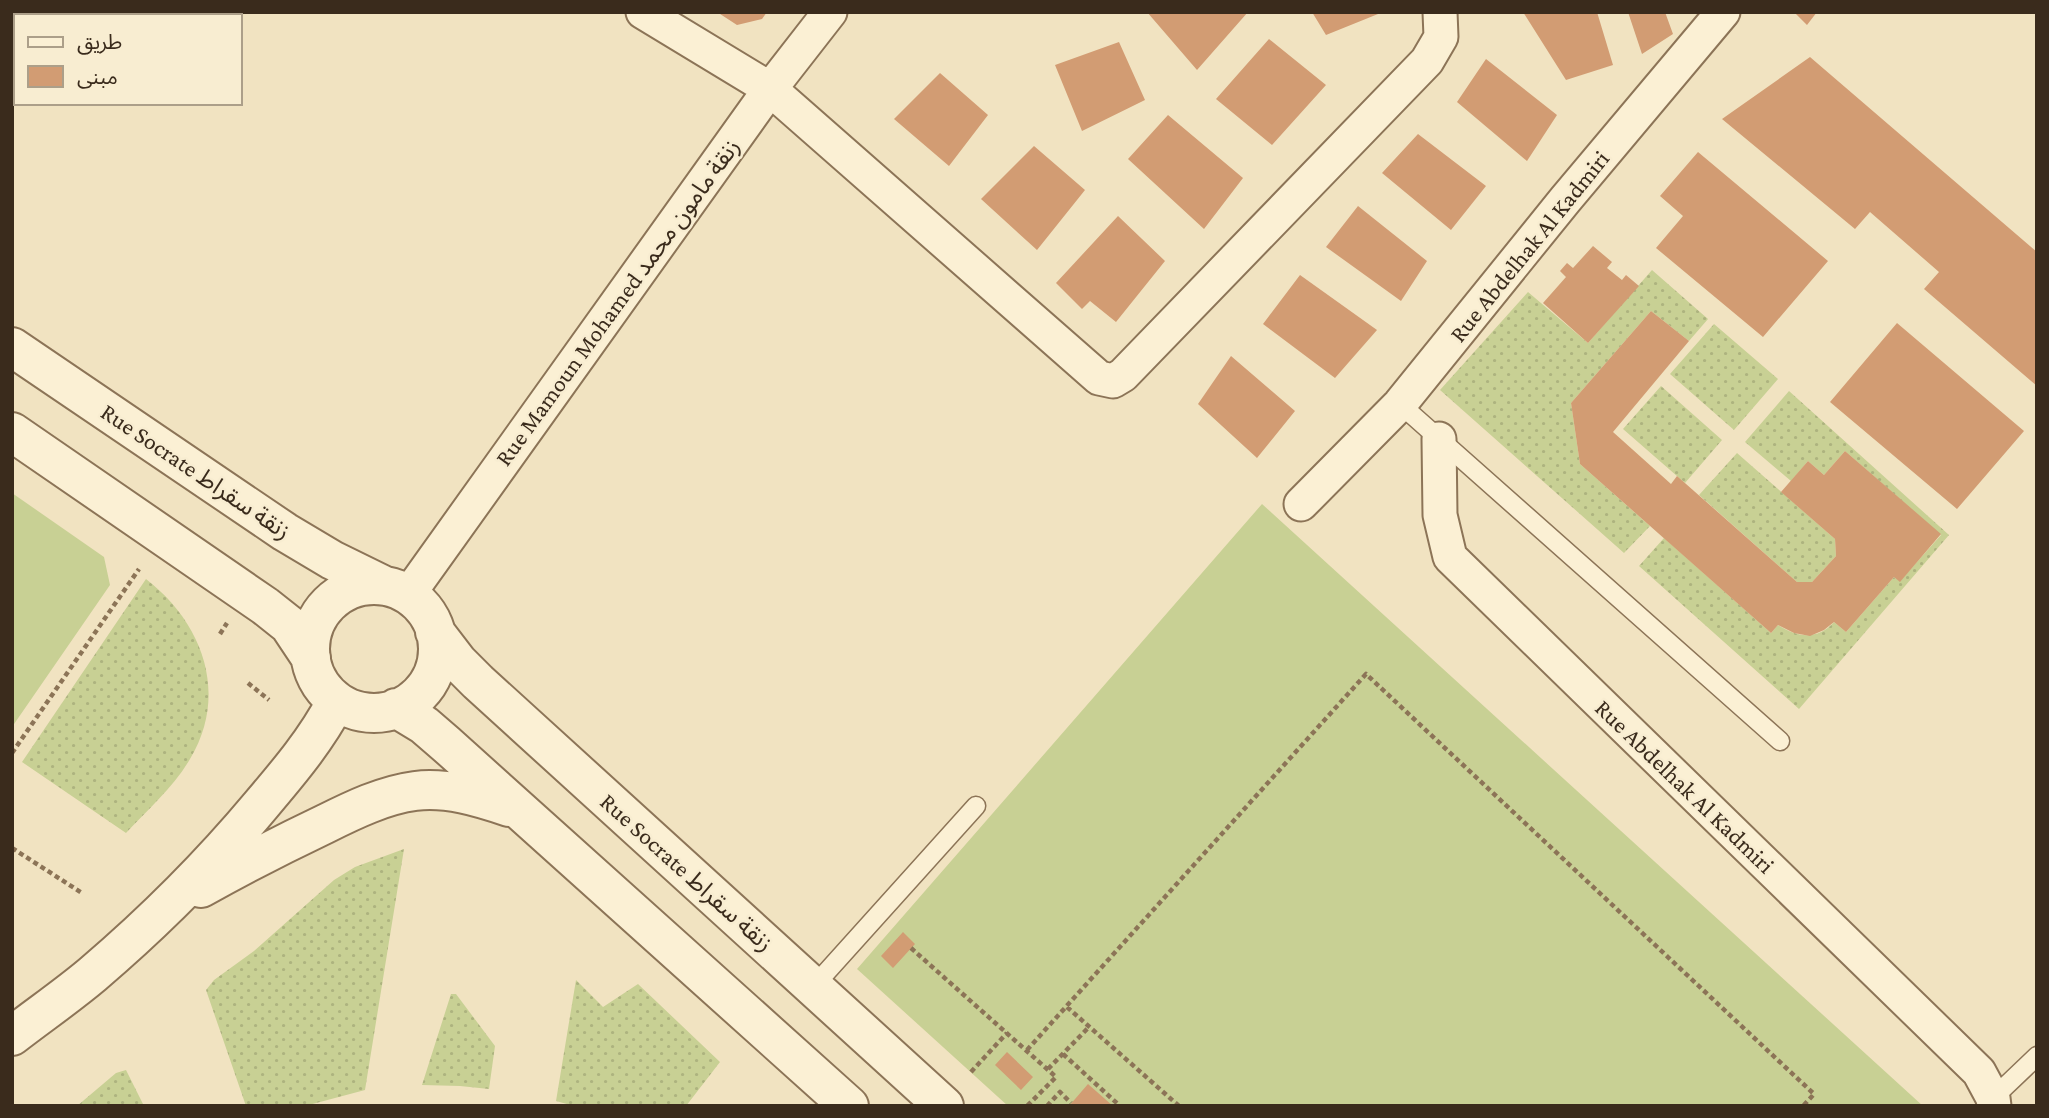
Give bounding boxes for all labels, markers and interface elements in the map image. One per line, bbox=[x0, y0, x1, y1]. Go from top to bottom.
legend bbox=[14, 14, 242, 105]
text: طريق bbox=[77, 30, 122, 55]
text: مبنى bbox=[77, 65, 118, 89]
street label: Rue Mamoun Mohamed زنقة مامون محمد bbox=[489, 133, 746, 471]
street label: Rue Abdelhak Al Kadmiri bbox=[1444, 145, 1614, 347]
street label: Rue Socrate زنقة سقراط bbox=[96, 398, 296, 545]
street label: Rue Abdelhak Al Kadmiri bbox=[1590, 694, 1780, 878]
street label: Rue Socrate زنقة سقراط bbox=[595, 787, 779, 957]

